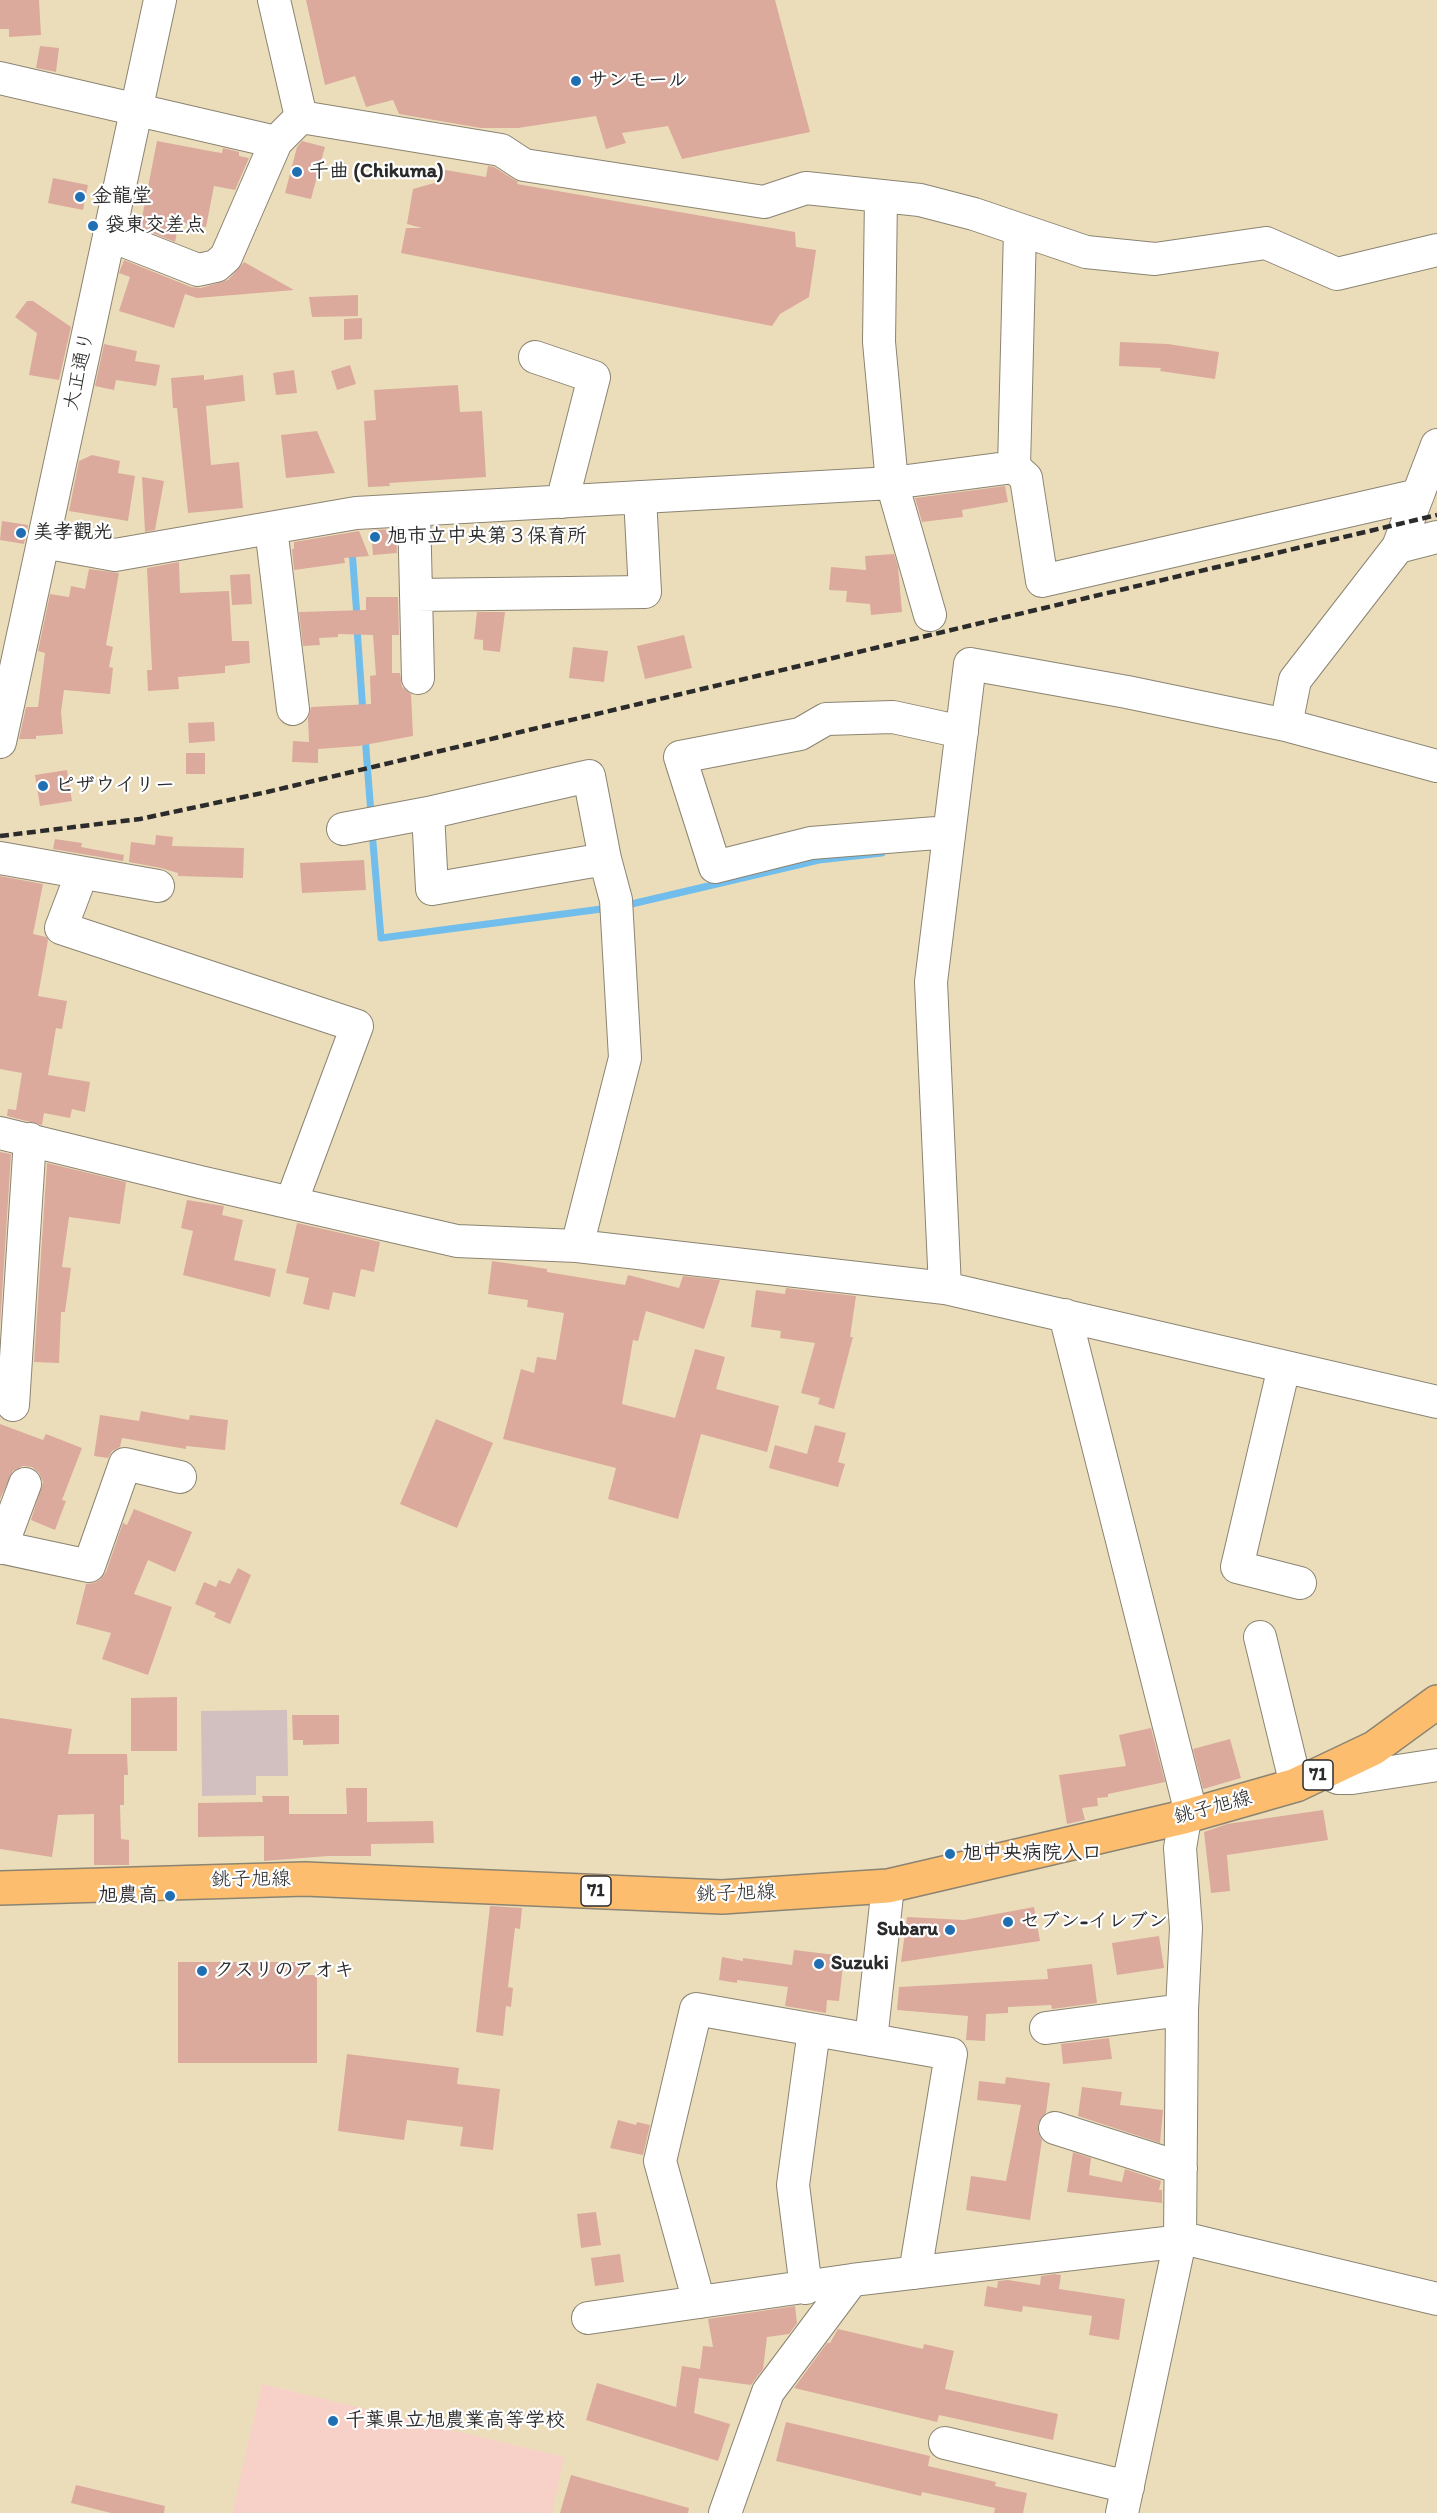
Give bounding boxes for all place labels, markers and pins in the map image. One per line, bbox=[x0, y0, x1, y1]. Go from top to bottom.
place label: サンモール bbox=[588, 69, 688, 93]
marker: サンモール bbox=[569, 74, 583, 88]
place label: 千曲 (Chikuma) bbox=[309, 160, 444, 184]
marker: 千曲 (Chikuma) bbox=[290, 165, 304, 179]
place label: 金龍堂 bbox=[92, 185, 152, 209]
marker: 金龍堂 bbox=[73, 190, 87, 204]
place label: 袋東交差点 bbox=[105, 214, 205, 238]
marker: 袋東交差点 bbox=[86, 219, 100, 233]
place label: 美孝觀光 bbox=[33, 521, 113, 545]
place label: 旭市立中央第３保育所 bbox=[387, 525, 587, 549]
marker: 美孝觀光 bbox=[14, 526, 28, 540]
marker: 旭市立中央第３保育所 bbox=[368, 530, 382, 544]
place label: ピザウイリー bbox=[55, 774, 175, 798]
marker: ピザウイリー bbox=[36, 779, 50, 793]
place label: 旭中央病院入口 bbox=[962, 1842, 1102, 1866]
marker: 旭中央病院入口 bbox=[943, 1847, 957, 1861]
place label: 旭農高 bbox=[98, 1884, 158, 1908]
marker: 旭農高 bbox=[163, 1889, 177, 1903]
place label: セブン-イレブン bbox=[1020, 1910, 1168, 1934]
marker: セブン-イレブン bbox=[1001, 1915, 1015, 1929]
place label: Subaru bbox=[877, 1918, 938, 1942]
marker: Subaru bbox=[943, 1923, 957, 1937]
place label: Suzuki bbox=[831, 1952, 889, 1976]
marker: Suzuki bbox=[812, 1957, 826, 1971]
place label: クスリのアオキ bbox=[214, 1959, 354, 1983]
marker: クスリのアオキ bbox=[195, 1964, 209, 1978]
place label: 千葉県立旭農業高等学校 bbox=[345, 2409, 565, 2433]
marker: 千葉県立旭農業高等学校 bbox=[326, 2414, 340, 2428]

